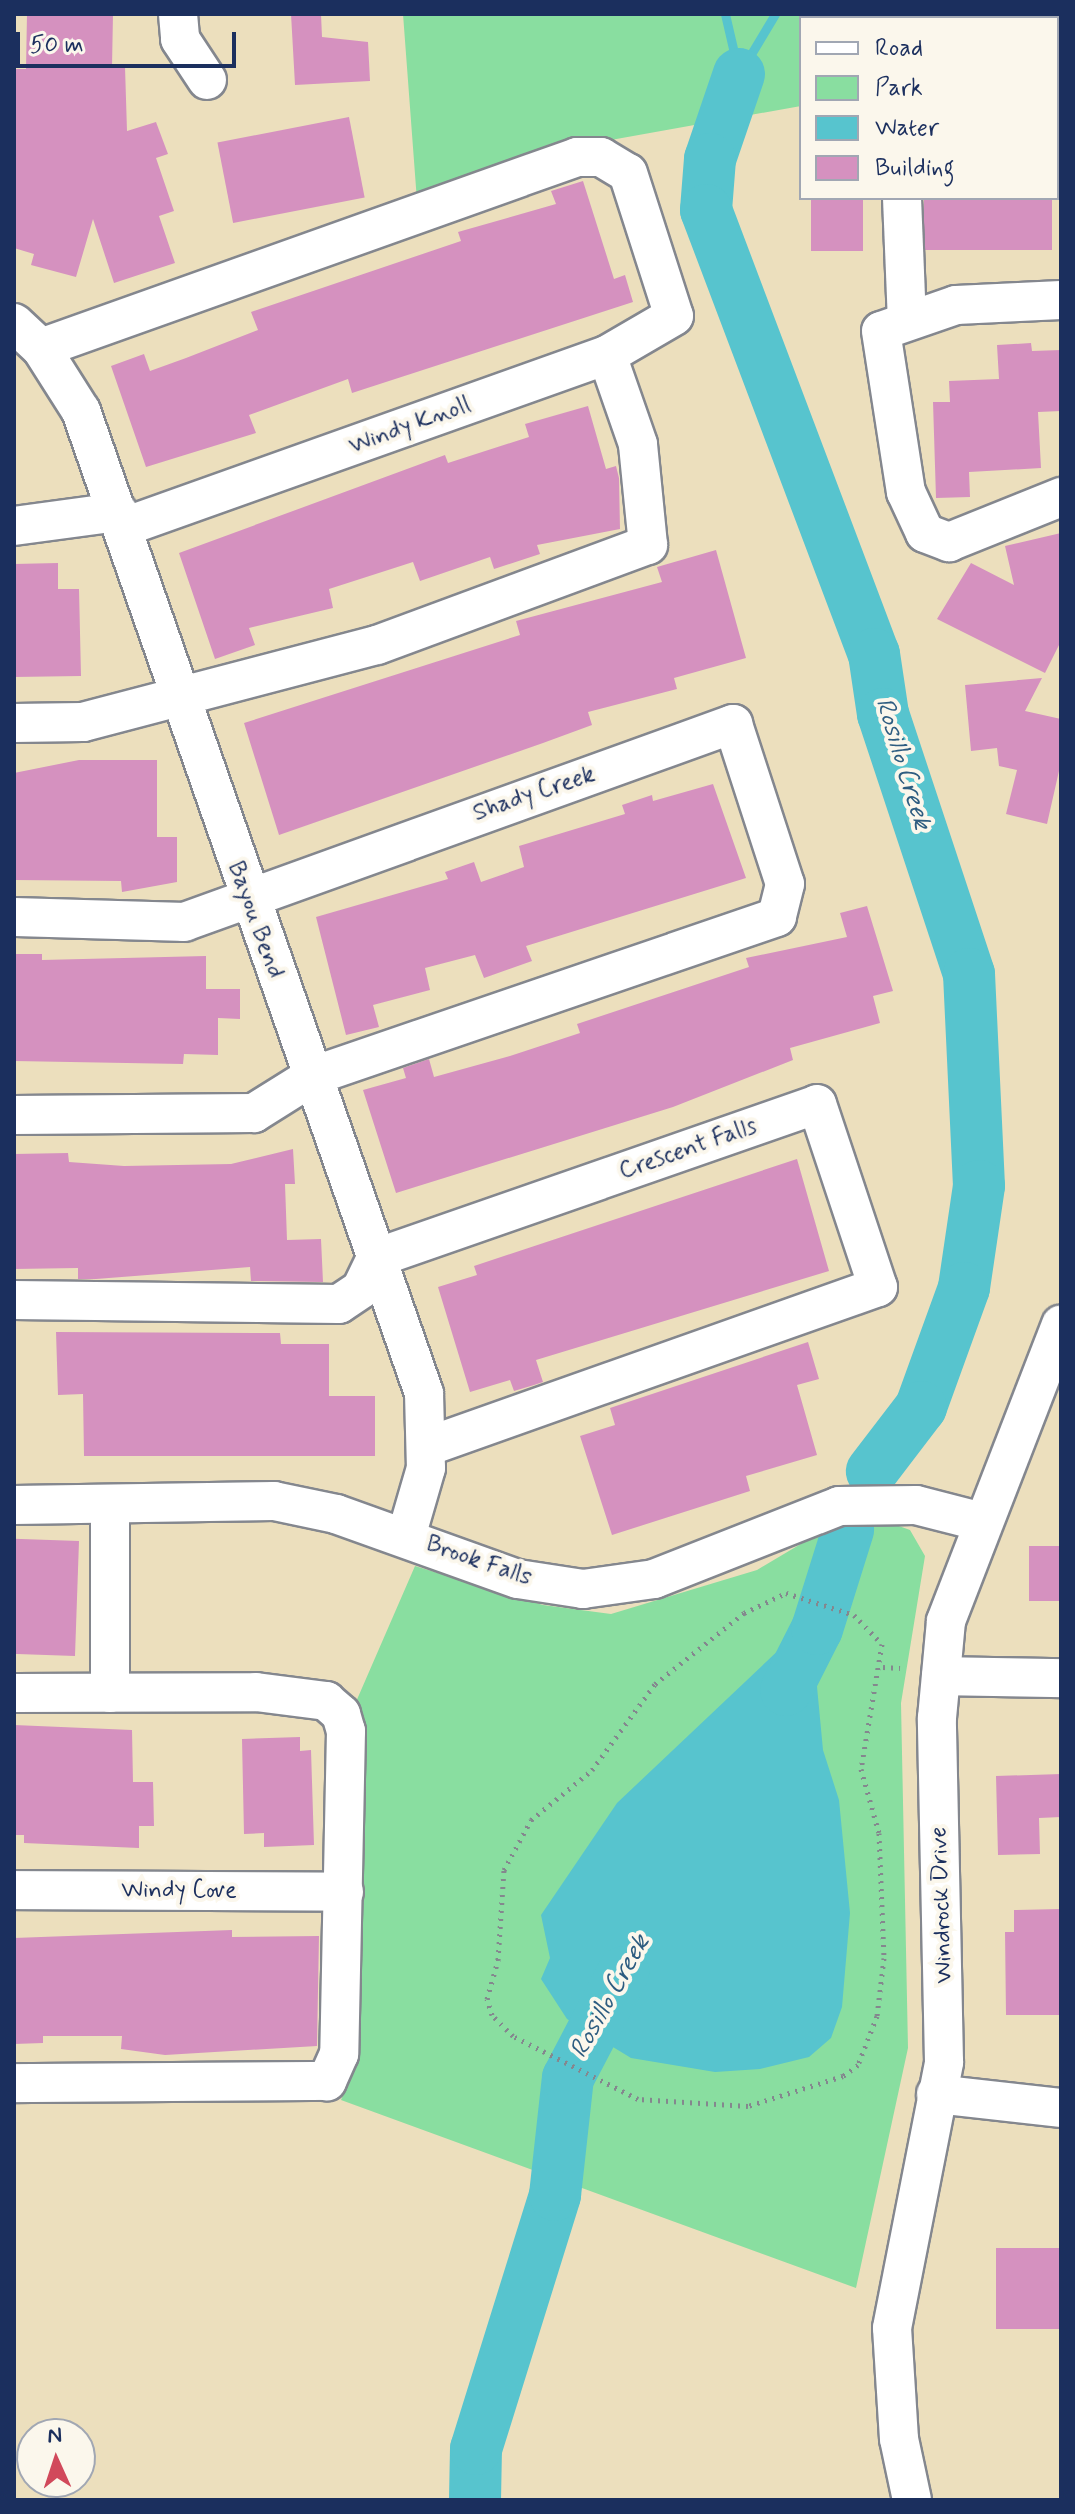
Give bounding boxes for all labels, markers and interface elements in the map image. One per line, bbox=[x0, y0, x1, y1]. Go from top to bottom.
scale bar bbox=[20, 16, 240, 66]
legend bbox=[799, 16, 1059, 200]
text: 50 m bbox=[30, 30, 84, 61]
text: Road bbox=[875, 33, 923, 64]
text: Park bbox=[875, 73, 923, 104]
text: Water bbox=[875, 113, 939, 144]
text: Building bbox=[875, 153, 955, 184]
street label: Windy Knoll bbox=[348, 392, 472, 460]
water label: Rosillo Creek bbox=[867, 694, 937, 834]
street label: Shady Creek bbox=[469, 759, 599, 829]
street label: Bayou Bend bbox=[221, 858, 289, 982]
street label: Crescent Falls bbox=[615, 1112, 761, 1186]
street label: Brook Falls bbox=[423, 1530, 535, 1592]
street label: Windrock Drive bbox=[925, 1827, 959, 1983]
street label: Windy Cove bbox=[120, 1877, 238, 1905]
water label: Rosillo Creek bbox=[564, 1929, 658, 2065]
north arrow bbox=[16, 2418, 96, 2498]
text: N bbox=[47, 2422, 63, 2450]

